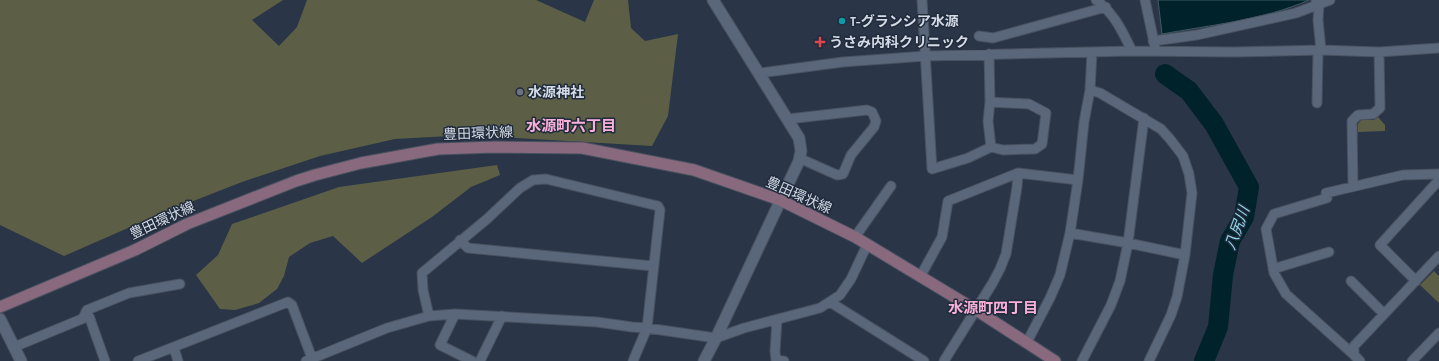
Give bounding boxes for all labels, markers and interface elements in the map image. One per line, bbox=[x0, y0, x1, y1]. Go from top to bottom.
place label: T-グランシア水源 bbox=[850, 13, 959, 30]
marker: T-グランシア水源 bbox=[837, 16, 847, 26]
place label: うさみ内科クリニック bbox=[829, 34, 969, 51]
marker: うさみ内科クリニック bbox=[814, 36, 826, 48]
place label: 水源神社 bbox=[528, 84, 584, 101]
marker: 水源神社 bbox=[515, 87, 525, 97]
district label: 水源町六丁目 bbox=[526, 117, 616, 136]
street label: 豊田環状線 bbox=[443, 124, 513, 143]
street label: 豊田環状線 bbox=[763, 173, 834, 217]
street label: 豊田環状線 bbox=[127, 198, 198, 243]
water label: 八尻川 bbox=[1221, 202, 1255, 253]
district label: 水源町四丁目 bbox=[948, 299, 1038, 318]

